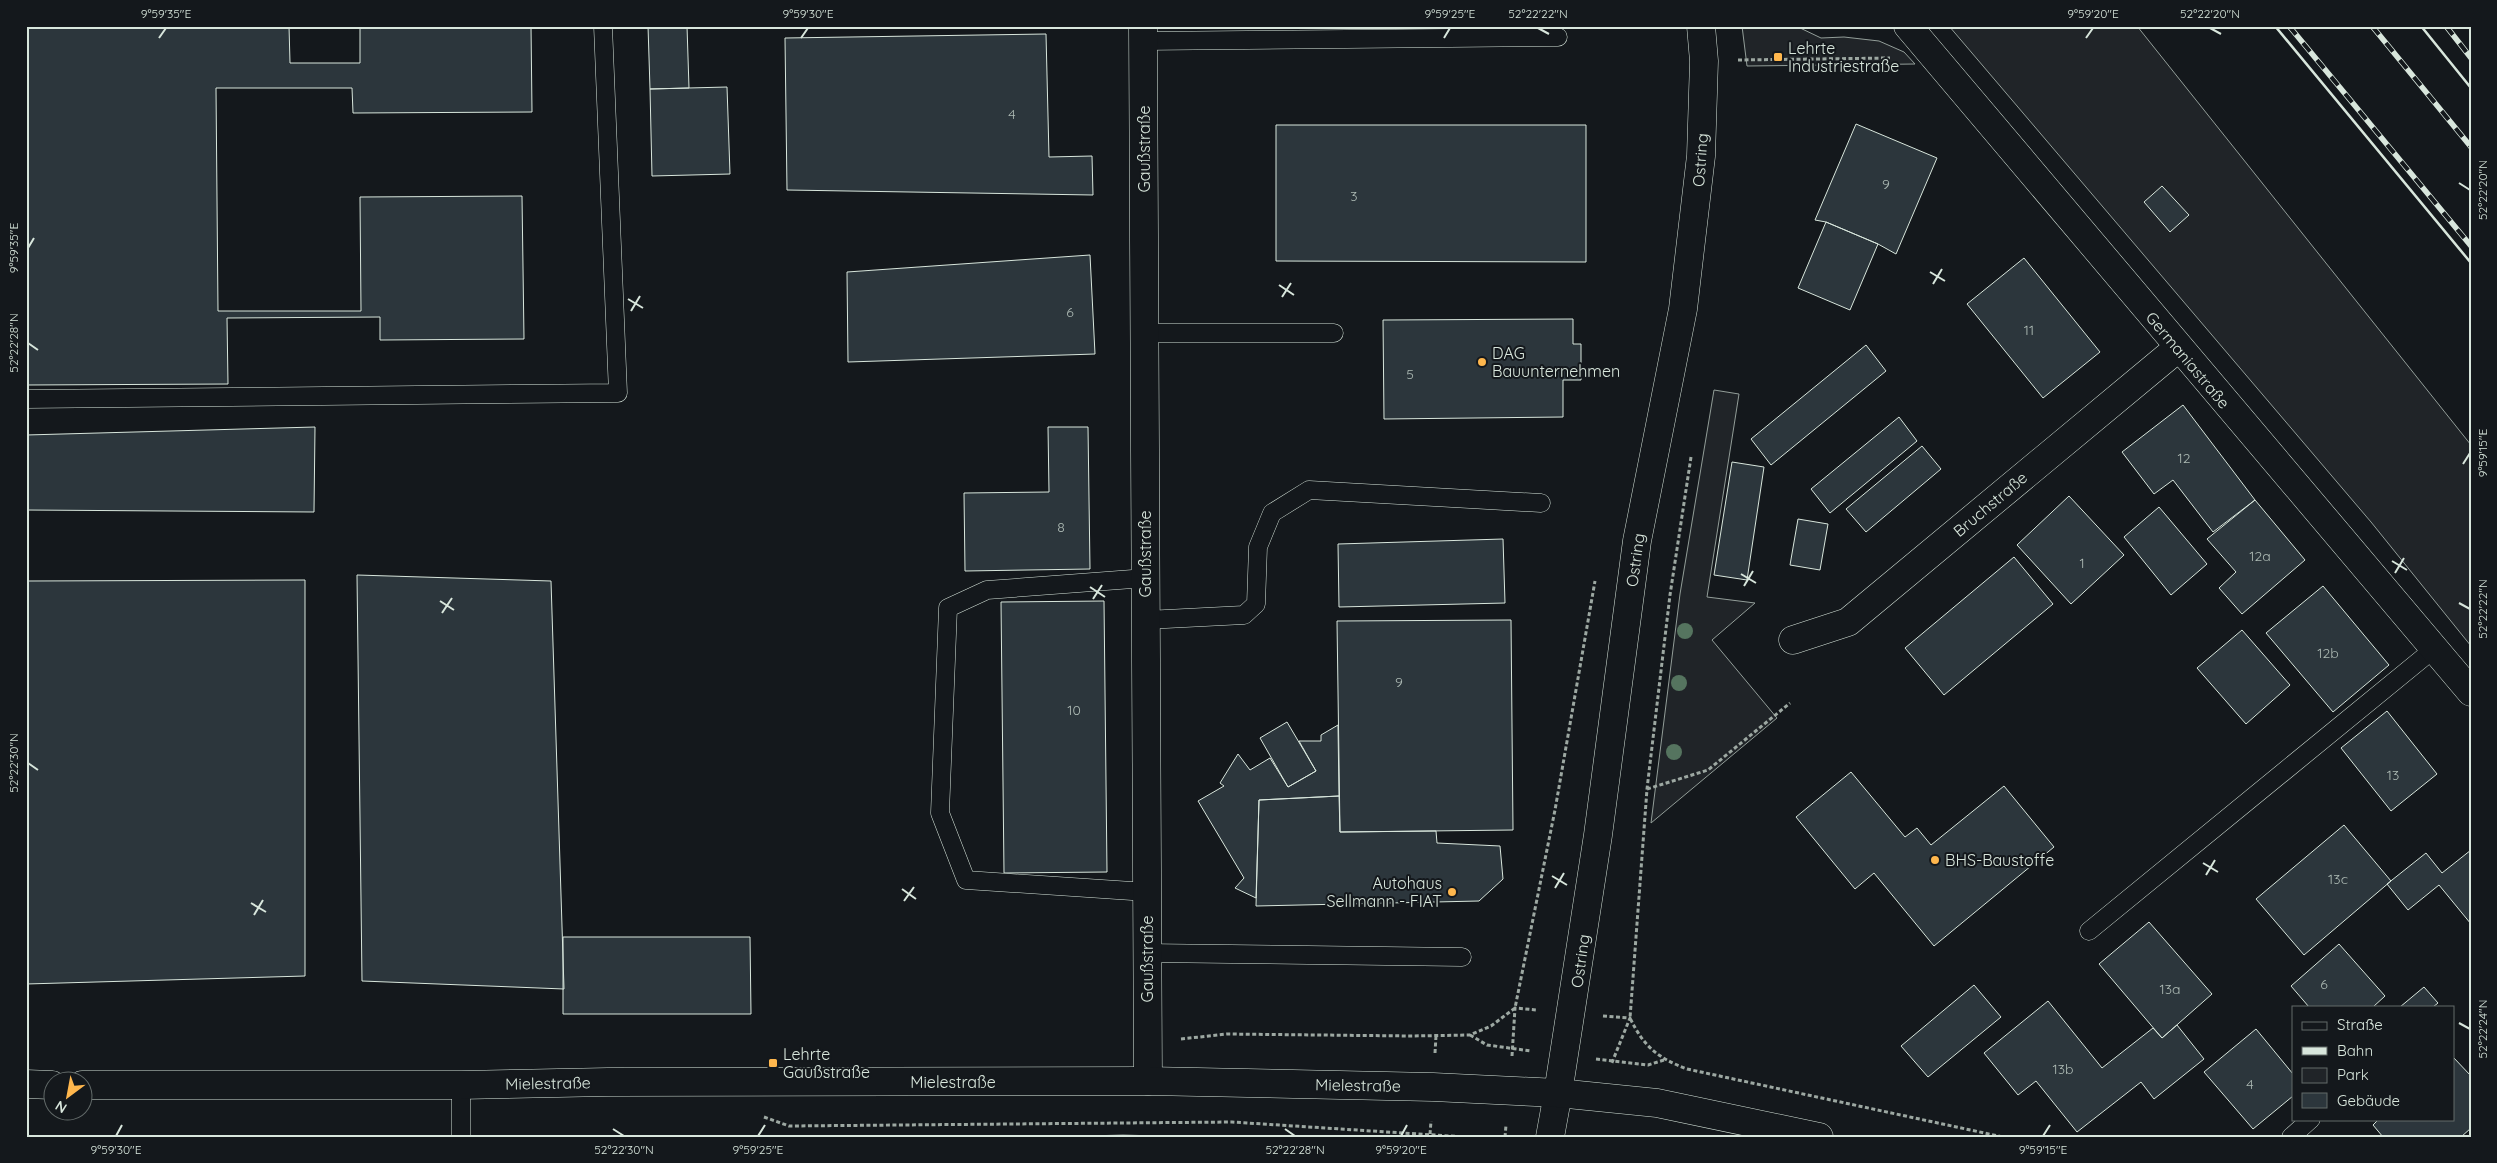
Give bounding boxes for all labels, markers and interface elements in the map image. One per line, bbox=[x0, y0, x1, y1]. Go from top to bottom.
text: 9°59'35"E bbox=[141, 6, 191, 21]
text: 9°59'30"E bbox=[782, 6, 834, 21]
text: 9°59'25"E bbox=[1425, 6, 1476, 21]
text: 52°22'22"N bbox=[1508, 6, 1568, 21]
text: 9°59'20"E bbox=[2067, 6, 2119, 21]
text: 52°22'20"N bbox=[2180, 6, 2240, 21]
place label: Lehrte Industriestraße bbox=[1788, 38, 1899, 76]
marker: Lehrte Industriestraße bbox=[1772, 51, 1784, 63]
house number: 4 bbox=[1008, 105, 1016, 123]
street label: Gaußstraße bbox=[1134, 105, 1154, 193]
street label: Ostring bbox=[1688, 132, 1712, 188]
text: 52°22'20"N bbox=[2475, 160, 2490, 220]
house number: 9 bbox=[1882, 175, 1890, 193]
house number: 3 bbox=[1350, 187, 1358, 205]
text: 9°59'35"E bbox=[6, 223, 21, 273]
house number: 6 bbox=[1066, 303, 1074, 321]
street label: Germaniastraße bbox=[2142, 307, 2234, 413]
text: 52°22'28"N bbox=[6, 313, 21, 373]
house number: 11 bbox=[2024, 321, 2034, 339]
place label: DAG Bauunternehmen bbox=[1492, 343, 1620, 381]
marker: DAG Bauunternehmen bbox=[1476, 356, 1488, 368]
house number: 5 bbox=[1406, 365, 1414, 383]
text: 9°59'15"E bbox=[2475, 429, 2490, 477]
house number: 12 bbox=[2178, 449, 2191, 467]
street label: Bruchstraße bbox=[1949, 467, 2031, 541]
street label: Gaußstraße bbox=[1135, 510, 1155, 598]
house number: 8 bbox=[1057, 518, 1065, 536]
street label: Ostring bbox=[1621, 532, 1649, 588]
house number: 12a bbox=[2249, 547, 2271, 565]
house number: 1 bbox=[2079, 554, 2085, 572]
text: 52°22'22"N bbox=[2475, 579, 2490, 639]
house number: 12b bbox=[2317, 644, 2339, 662]
house number: 9 bbox=[1395, 673, 1403, 691]
house number: 10 bbox=[1067, 701, 1081, 719]
text: 52°22'30"N bbox=[6, 733, 21, 793]
house number: 13 bbox=[2387, 766, 2399, 784]
place label: BHS-Baustoffe bbox=[1945, 850, 2054, 870]
marker: BHS-Baustoffe bbox=[1929, 854, 1941, 866]
house number: 13c bbox=[2328, 870, 2348, 888]
place label: Autohaus Sellmann - FIAT bbox=[1327, 873, 1442, 911]
marker: Autohaus Sellmann - FIAT bbox=[1446, 886, 1458, 898]
street label: Gaußstraße bbox=[1137, 915, 1157, 1003]
street label: Ostring bbox=[1566, 933, 1594, 989]
house number: 6 bbox=[2320, 975, 2328, 993]
house number: 13a bbox=[2160, 980, 2181, 998]
text: 52°22'24"N bbox=[2475, 1000, 2490, 1058]
legend bbox=[2292, 1006, 2454, 1120]
text: Straße bbox=[2337, 1015, 2383, 1034]
text: Bahn bbox=[2337, 1041, 2373, 1060]
place label: Lehrte Gaußstraße bbox=[783, 1044, 870, 1082]
marker: Lehrte Gaußstraße bbox=[767, 1057, 779, 1069]
house number: 13b bbox=[2053, 1060, 2074, 1078]
text: Park bbox=[2337, 1065, 2369, 1084]
north arrow bbox=[42, 1070, 92, 1120]
street label: Mielestraße bbox=[505, 1072, 591, 1094]
street label: Mielestraße bbox=[910, 1072, 996, 1092]
street label: Mielestraße bbox=[1315, 1074, 1401, 1096]
house number: 4 bbox=[2246, 1075, 2254, 1093]
text: Gebäude bbox=[2337, 1091, 2400, 1110]
text: N bbox=[52, 1097, 70, 1117]
text: 9°59'30"E bbox=[90, 1142, 142, 1157]
text: 52°22'30"N bbox=[594, 1142, 654, 1157]
text: 9°59'25"E bbox=[733, 1142, 784, 1157]
text: 52°22'28"N bbox=[1265, 1142, 1325, 1157]
text: 9°59'20"E bbox=[1375, 1142, 1427, 1157]
text: 9°59'15"E bbox=[2019, 1142, 2067, 1157]

